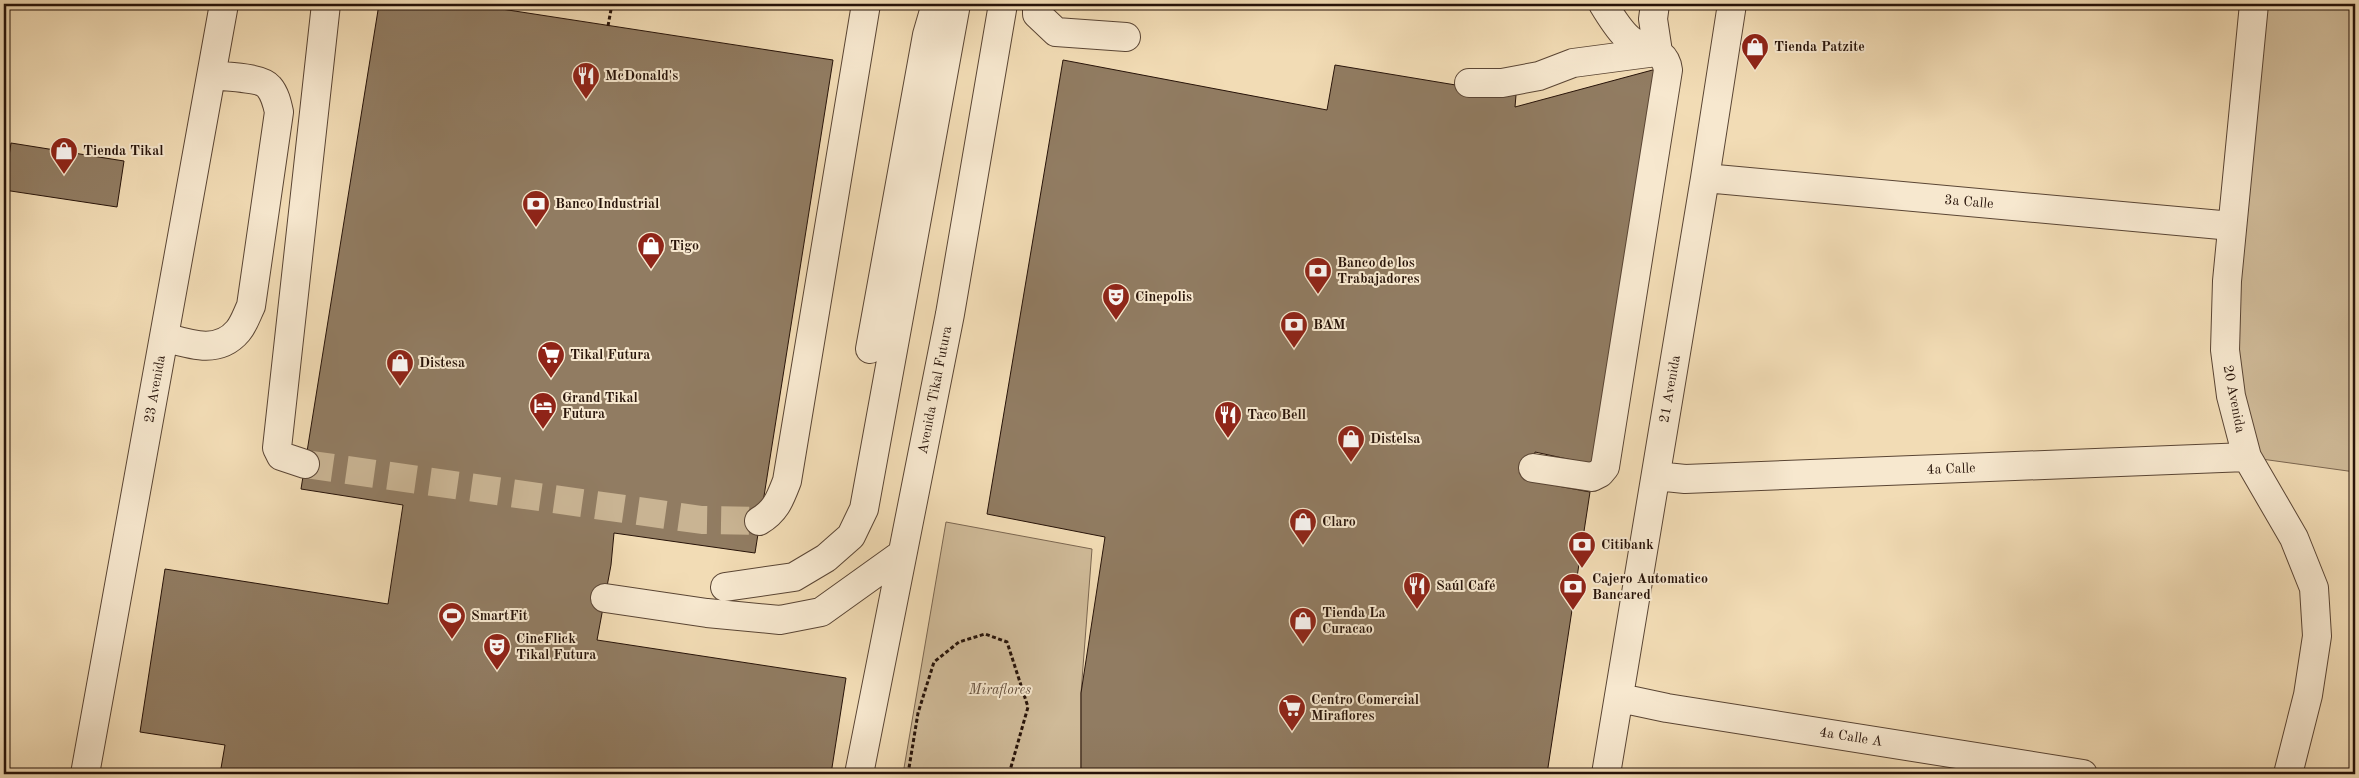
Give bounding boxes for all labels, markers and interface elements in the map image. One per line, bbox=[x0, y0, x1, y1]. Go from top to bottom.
shop icon: Tienda Patzite bbox=[1740, 32, 1770, 71]
place label: Tienda Patzite bbox=[1774, 40, 1865, 54]
restaurant icon: McDonald's bbox=[571, 61, 601, 100]
place label: McDonald's bbox=[605, 69, 678, 83]
shop icon: Tienda Tikal bbox=[49, 136, 79, 175]
place label: Tienda Tikal bbox=[83, 144, 164, 158]
bank icon: Banco Industrial bbox=[521, 189, 551, 228]
street label: 3a Calle bbox=[1944, 193, 1994, 211]
place label: Banco Industrial bbox=[555, 197, 659, 211]
shop icon: Tigo bbox=[636, 231, 666, 270]
place label: Tigo bbox=[670, 239, 699, 253]
bank icon: Banco de los Trabajadores bbox=[1303, 256, 1333, 295]
place label: Banco de los Trabajadores bbox=[1337, 256, 1420, 286]
theatre icon: Cinepolis bbox=[1101, 282, 1131, 321]
place label: Cinepolis bbox=[1135, 290, 1192, 304]
bank icon: BAM bbox=[1279, 310, 1309, 349]
place label: BAM bbox=[1313, 318, 1346, 332]
street label: Avenida Tikal Futura bbox=[916, 325, 954, 455]
supermarket icon: Tikal Futura bbox=[536, 340, 566, 379]
shop icon: Distesa bbox=[385, 348, 415, 387]
place label: Tikal Futura bbox=[570, 348, 650, 362]
street label: 23 Avenida bbox=[142, 354, 168, 424]
street label: 21 Avenida bbox=[1657, 354, 1683, 424]
place label: Distesa bbox=[419, 356, 465, 370]
street label: 20 Avenida bbox=[2221, 364, 2247, 434]
hotel icon: Grand Tikal Futura bbox=[528, 391, 558, 430]
place label: Grand Tikal Futura bbox=[562, 391, 638, 421]
restaurant icon: Taco Bell bbox=[1213, 400, 1243, 439]
place label: Taco Bell bbox=[1247, 408, 1306, 422]
shop icon: Distelsa bbox=[1336, 424, 1366, 463]
place label: Distelsa bbox=[1370, 432, 1420, 446]
street label: 4a Calle bbox=[1926, 461, 1976, 477]
shop icon: Claro bbox=[1288, 507, 1318, 546]
place label: Claro bbox=[1322, 515, 1356, 529]
bank icon: Citibank bbox=[1567, 530, 1597, 569]
place label: Citibank bbox=[1601, 538, 1654, 552]
restaurant icon: Saúl Café bbox=[1402, 571, 1432, 610]
bank icon: Cajero Automatico Bancared bbox=[1558, 572, 1588, 611]
place label: Cajero Automatico Bancared bbox=[1592, 572, 1708, 602]
place label: Saúl Café bbox=[1436, 579, 1496, 593]
sports icon: SmartFit bbox=[437, 601, 467, 640]
shop icon: Tienda La Curacao bbox=[1288, 606, 1318, 645]
place label: Tienda La Curacao bbox=[1322, 606, 1386, 636]
place label: SmartFit bbox=[471, 609, 528, 623]
theatre icon: CineFlick Tikal Futura bbox=[482, 632, 512, 671]
place label: CineFlick Tikal Futura bbox=[516, 632, 596, 662]
park label: Miraflores bbox=[968, 683, 1031, 698]
supermarket icon: Centro Comercial Miraflores bbox=[1277, 693, 1307, 732]
place label: Centro Comercial Miraflores bbox=[1311, 693, 1419, 723]
street label: 4a Calle A bbox=[1818, 725, 1884, 749]

